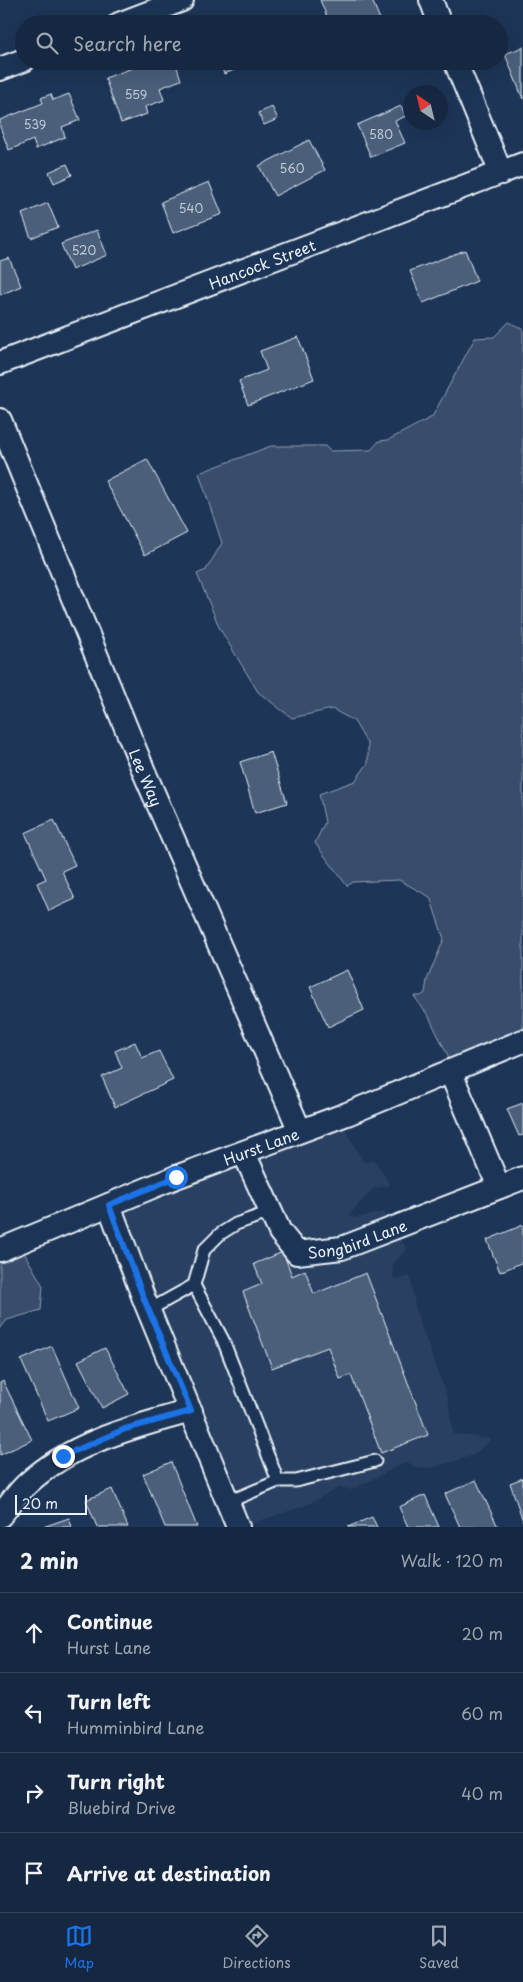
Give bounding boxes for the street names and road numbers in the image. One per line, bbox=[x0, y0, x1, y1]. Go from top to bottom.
street label: Hancock Street bbox=[205, 233, 318, 294]
street label: Lee Way bbox=[124, 745, 169, 810]
street label: Hurst Lane bbox=[220, 1121, 302, 1170]
street label: Songbird Lane bbox=[306, 1213, 410, 1263]

